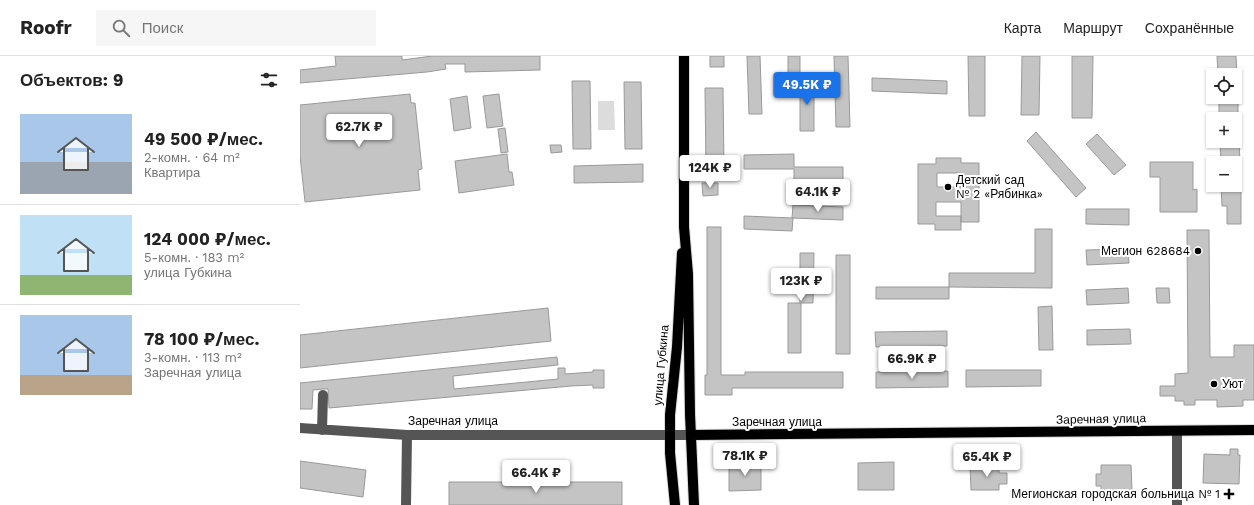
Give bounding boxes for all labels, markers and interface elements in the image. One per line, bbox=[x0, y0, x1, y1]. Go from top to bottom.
search box bbox=[96, 10, 376, 46]
text: Roofr bbox=[20, 16, 72, 39]
icon: search bbox=[110, 17, 132, 39]
text: Поиск bbox=[142, 19, 183, 37]
text: Карта bbox=[1004, 20, 1041, 36]
text: Маршрут bbox=[1063, 20, 1123, 36]
text: Сохранённые bbox=[1145, 20, 1234, 36]
map controls bbox=[1206, 68, 1242, 192]
button: locate bbox=[1206, 68, 1242, 104]
icon: filters bbox=[258, 69, 280, 91]
text: Объектов: 9 bbox=[20, 70, 123, 90]
pin: 49.5K ₽ bbox=[770, 72, 844, 106]
text: 49.5K ₽ bbox=[782, 77, 832, 92]
button: + bbox=[1206, 112, 1242, 148]
pin: 62.7K ₽ bbox=[322, 114, 396, 148]
text: 62.7K ₽ bbox=[335, 119, 383, 134]
text: 49 500 ₽/мес. bbox=[144, 129, 263, 149]
icon: home bbox=[52, 130, 100, 178]
text: 2-комн. · 64 m² bbox=[144, 150, 240, 165]
pin: 124K ₽ bbox=[677, 155, 743, 189]
button: − bbox=[1206, 156, 1242, 192]
text: 124K ₽ bbox=[688, 160, 732, 175]
text: Квартира bbox=[144, 165, 200, 180]
place label: Детский сад № 2 «Рябинка» bbox=[956, 173, 1043, 201]
pin: 64.1K ₽ bbox=[781, 179, 855, 213]
marker: Детский сад № 2 «Рябинка» bbox=[943, 182, 953, 192]
text: 64.1K ₽ bbox=[795, 184, 841, 199]
text: 124 000 ₽/мес. bbox=[144, 229, 271, 249]
icon: home bbox=[52, 231, 100, 279]
place label: Мегион 628684 bbox=[1101, 244, 1190, 258]
marker: Мегион 628684 bbox=[1193, 246, 1203, 256]
text: 5-комн. · 183 m² bbox=[144, 250, 244, 265]
text: улица Губкина bbox=[144, 265, 232, 280]
pin: 123K ₽ bbox=[768, 268, 834, 302]
text: 123K ₽ bbox=[780, 273, 822, 288]
street label: улица Губкина bbox=[650, 324, 672, 406]
text: 78 100 ₽/мес. bbox=[144, 329, 259, 349]
icon: home bbox=[52, 331, 100, 379]
pin: 66.9K ₽ bbox=[875, 346, 949, 380]
text: 3-комн. · 113 m² bbox=[144, 350, 242, 365]
text: 66.9K ₽ bbox=[887, 351, 937, 366]
text: Заречная улица bbox=[144, 365, 242, 380]
place label: Уют bbox=[1222, 377, 1244, 391]
marker: Уют bbox=[1209, 379, 1219, 389]
street label: Заречная улица bbox=[1056, 411, 1146, 427]
street label: Заречная улица bbox=[408, 414, 498, 428]
street label: Заречная улица bbox=[732, 415, 822, 429]
pin: 78.1K ₽ bbox=[708, 443, 782, 477]
pin: 65.4K ₽ bbox=[950, 444, 1024, 478]
text: 78.1K ₽ bbox=[722, 448, 768, 463]
text: 65.4K ₽ bbox=[962, 449, 1012, 464]
pin: 66.4K ₽ bbox=[499, 460, 573, 494]
text: 66.4K ₽ bbox=[511, 465, 561, 480]
place label: Мегионская городская больница № 1 bbox=[1011, 487, 1220, 501]
marker: Мегионская городская больница № 1 bbox=[1223, 488, 1235, 500]

